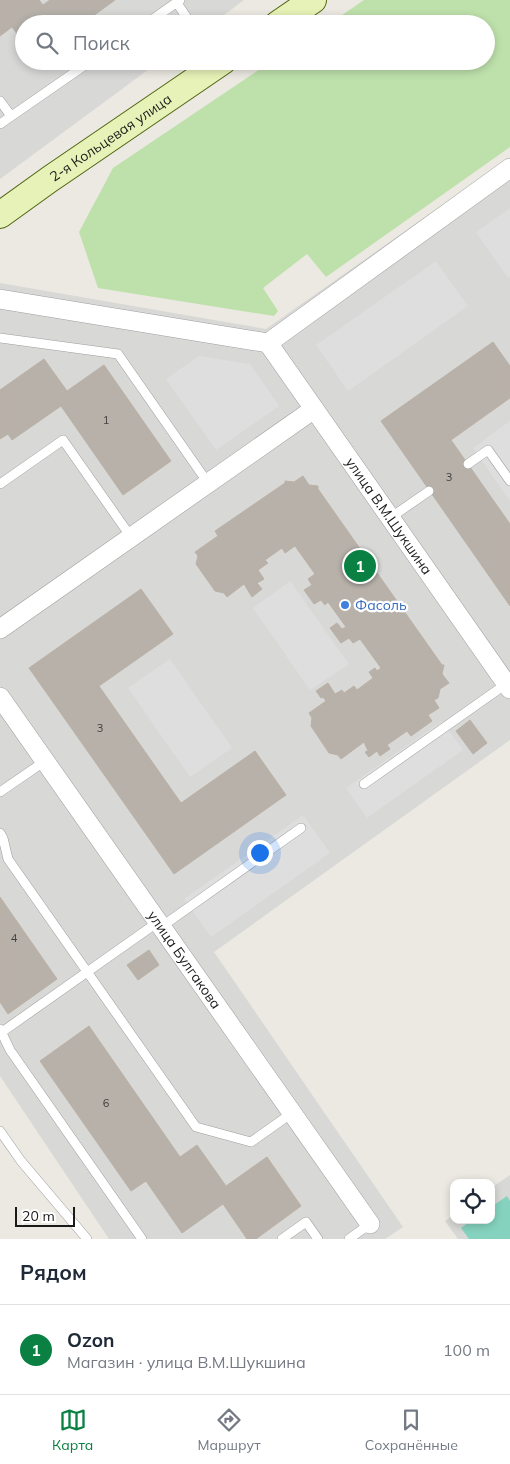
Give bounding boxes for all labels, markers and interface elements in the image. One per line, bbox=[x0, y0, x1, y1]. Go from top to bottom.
search box bbox=[15, 15, 495, 70]
icon: search bbox=[33, 29, 61, 57]
text: Поиск bbox=[73, 31, 130, 55]
street label: 2-я Кольцевая улица bbox=[46, 90, 175, 186]
house number: 1 bbox=[103, 413, 109, 427]
street label: улица В.М.Шукшина bbox=[342, 454, 436, 578]
house number: 3 bbox=[446, 470, 452, 484]
pin: 1 bbox=[344, 547, 376, 585]
place label: Фасоль bbox=[355, 596, 407, 614]
marker: Фасоль bbox=[339, 599, 351, 611]
house number: 3 bbox=[97, 721, 103, 735]
your location bbox=[247, 840, 273, 866]
street label: улица Булгакова bbox=[144, 907, 225, 1012]
house number: 4 bbox=[11, 931, 18, 945]
house number: 6 bbox=[103, 1096, 110, 1110]
map controls bbox=[450, 1179, 495, 1224]
button: locate bbox=[450, 1179, 495, 1224]
scale bar bbox=[15, 1204, 75, 1227]
text: 20 m bbox=[22, 1207, 55, 1225]
text: Рядом bbox=[20, 1259, 87, 1285]
text: Ozon bbox=[67, 1328, 114, 1352]
text: 1 bbox=[31, 1340, 41, 1360]
text: 100 m bbox=[443, 1340, 490, 1360]
text: Магазин · улица В.М.Шукшина bbox=[67, 1352, 306, 1372]
tab: Карта bbox=[52, 1406, 93, 1454]
tab: Маршрут bbox=[198, 1406, 261, 1454]
tab: Сохранённые bbox=[365, 1406, 458, 1454]

